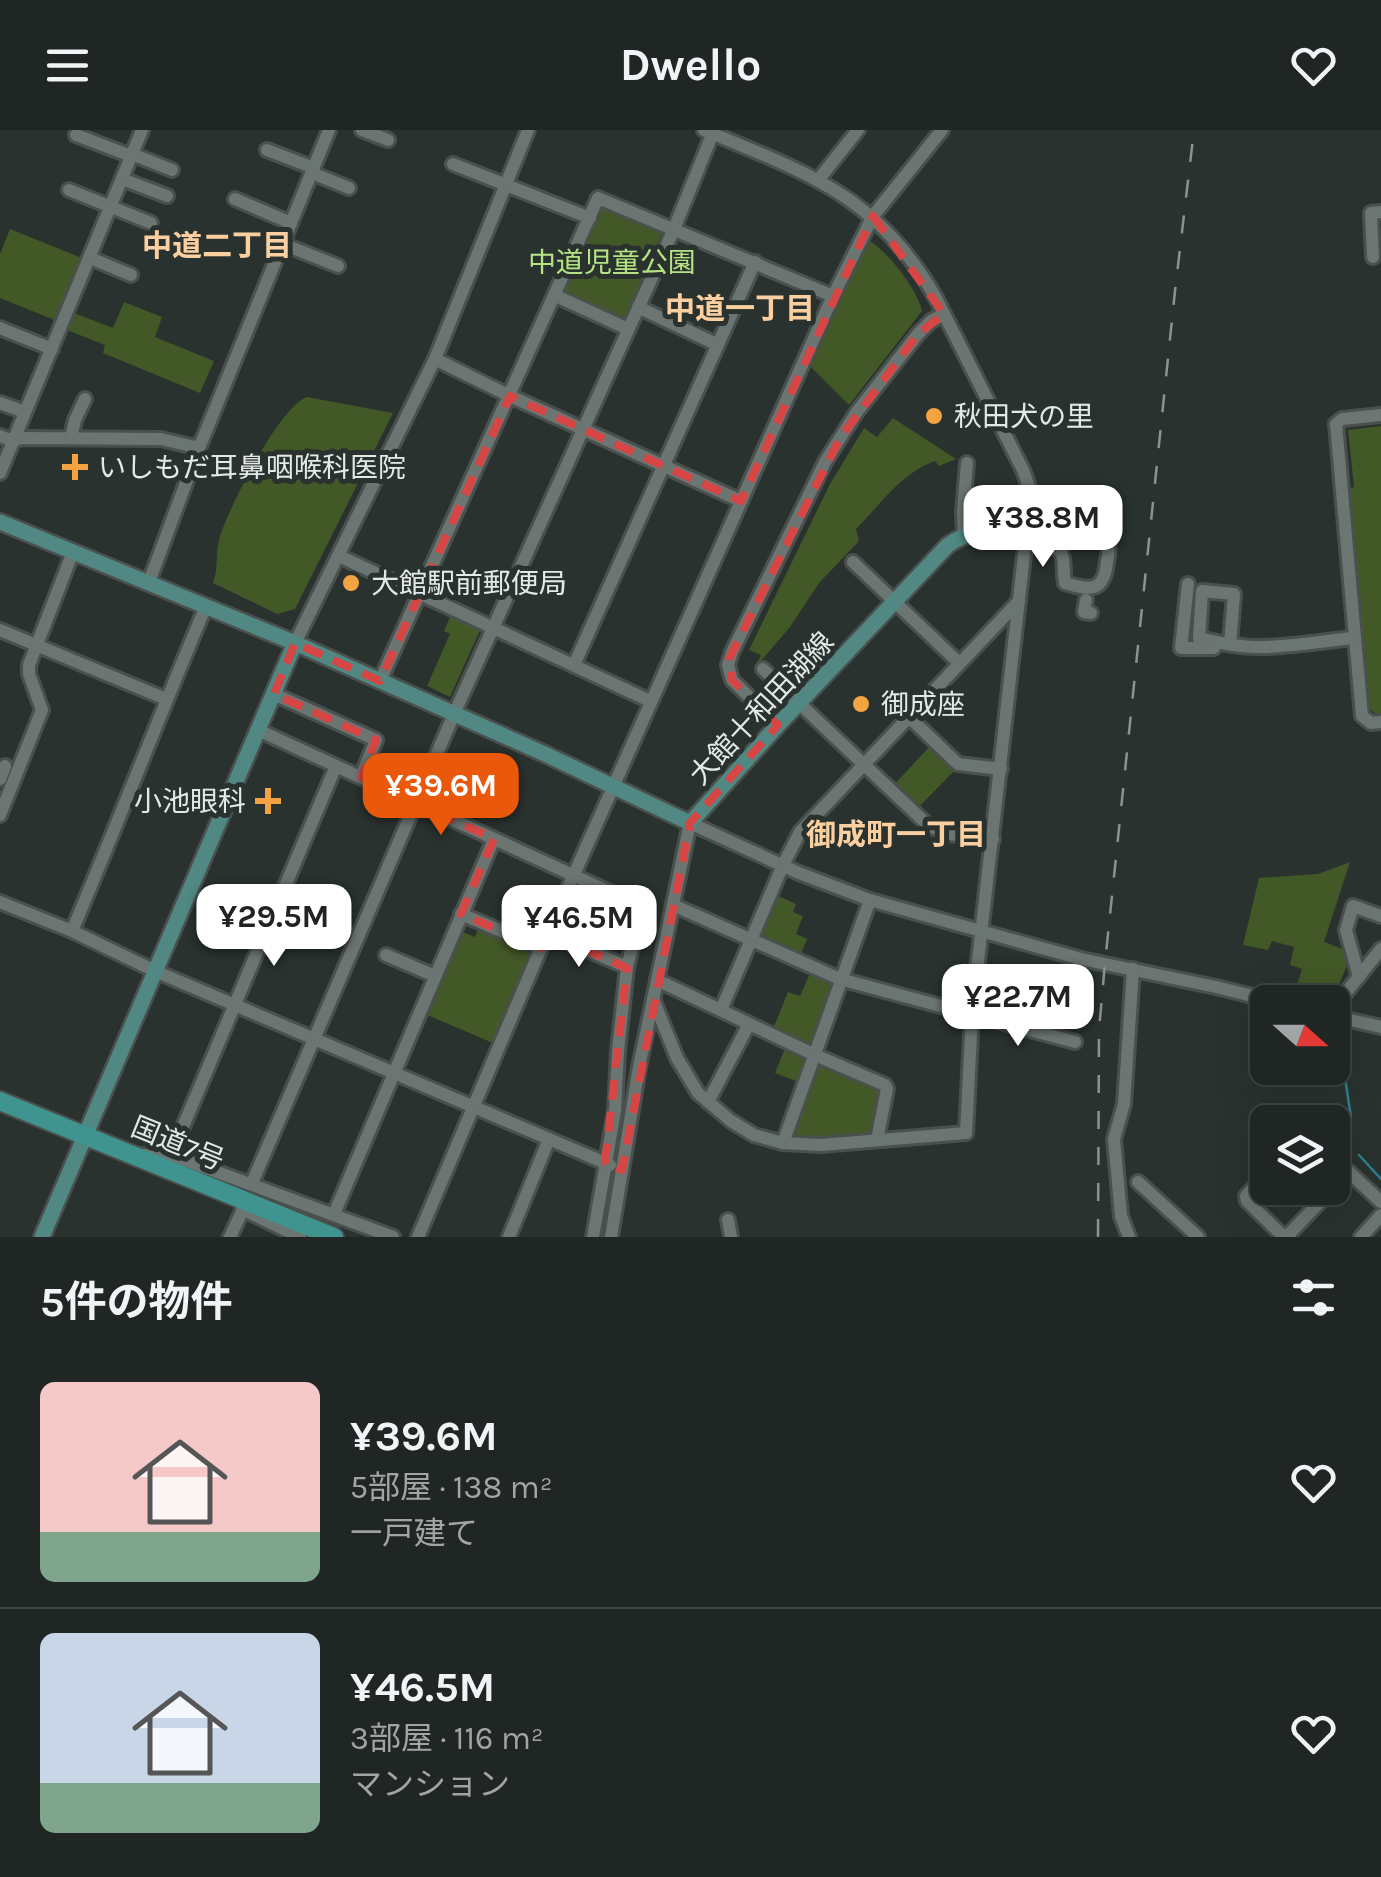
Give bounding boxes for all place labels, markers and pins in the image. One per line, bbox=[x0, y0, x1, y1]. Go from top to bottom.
place label: 秋田犬の里 bbox=[954, 400, 1094, 433]
marker: 秋田犬の里 bbox=[923, 405, 945, 427]
place label: いしもだ耳鼻咽喉科医院 bbox=[98, 451, 406, 484]
marker: いしもだ耳鼻咽喉科医院 bbox=[62, 454, 88, 480]
pin: ¥38.8M bbox=[962, 485, 1124, 570]
place label: 大館駅前郵便局 bbox=[371, 567, 567, 600]
marker: 大館駅前郵便局 bbox=[340, 572, 362, 594]
place label: 御成座 bbox=[881, 688, 965, 721]
marker: 御成座 bbox=[850, 693, 872, 715]
pin: ¥39.6M bbox=[360, 753, 522, 838]
place label: 小池眼科 bbox=[134, 785, 246, 818]
marker: 小池眼科 bbox=[255, 788, 281, 814]
pin: ¥29.5M bbox=[193, 884, 355, 969]
pin: ¥46.5M bbox=[498, 885, 660, 970]
pin: ¥22.7M bbox=[937, 964, 1099, 1049]

